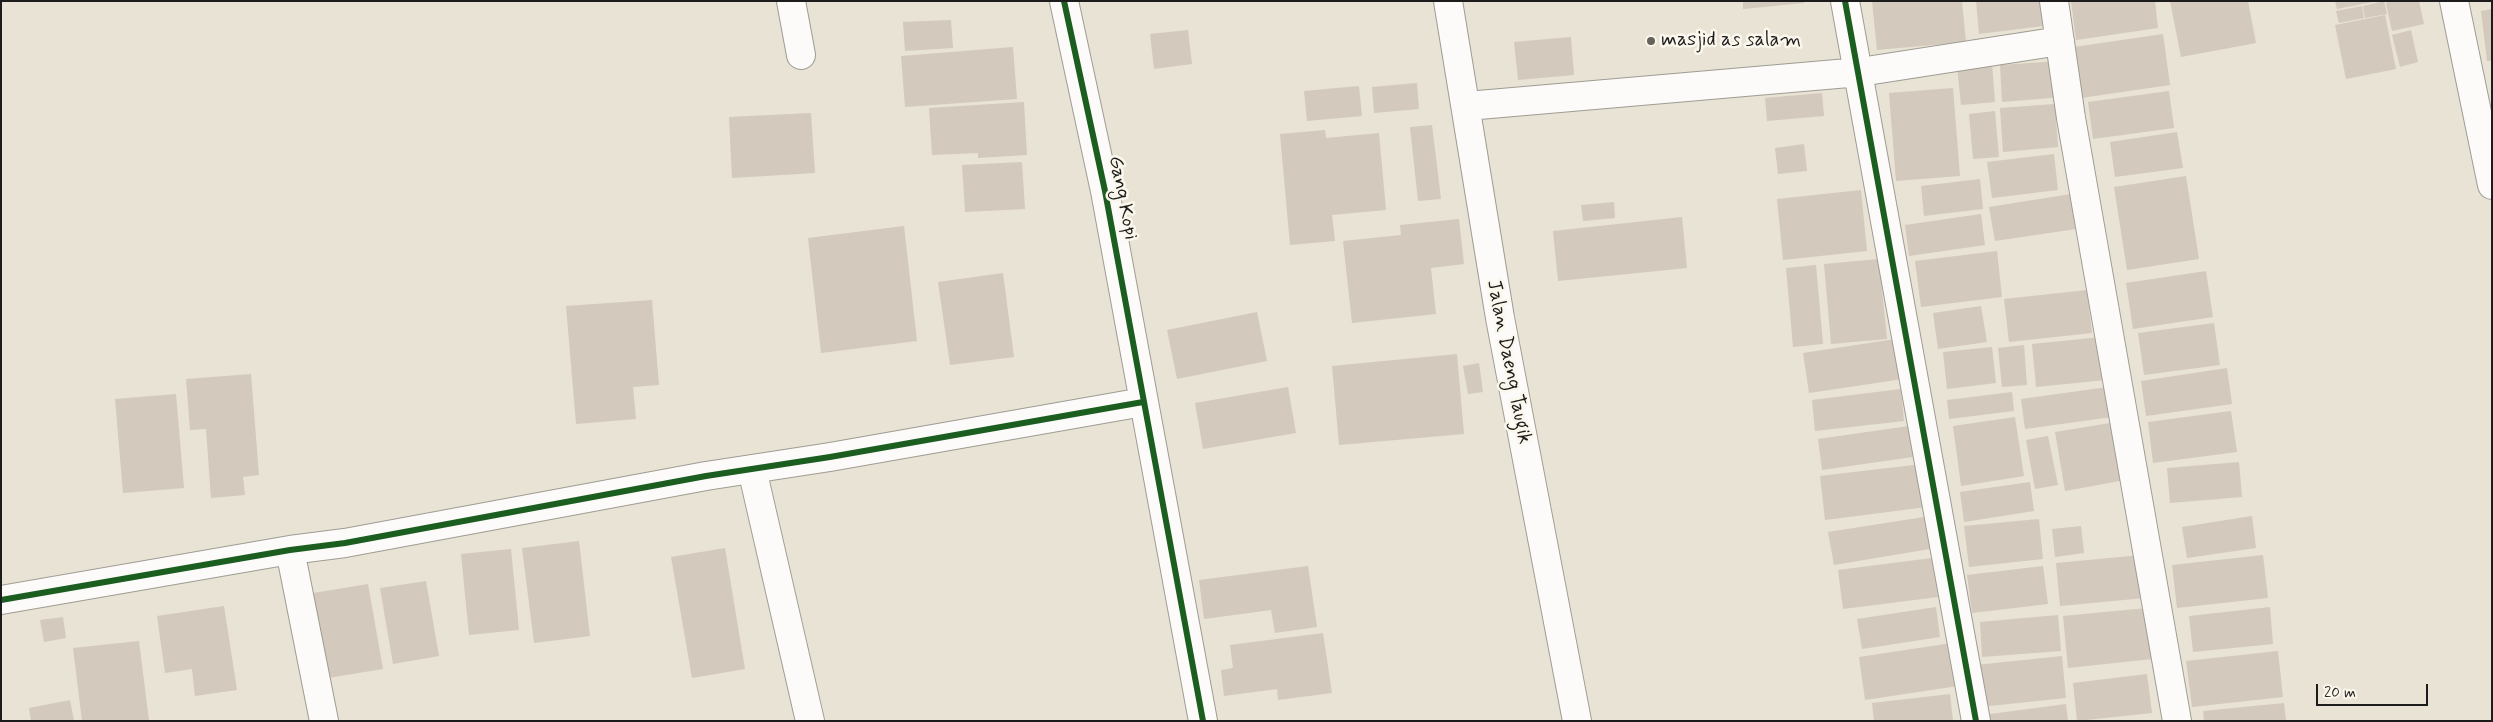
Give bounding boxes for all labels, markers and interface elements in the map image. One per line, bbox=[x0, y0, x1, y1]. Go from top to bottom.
place label: masjid as salam bbox=[1661, 29, 1801, 53]
marker: masjid as salam bbox=[1645, 35, 1657, 47]
street label: Gang Kopi bbox=[1102, 154, 1142, 242]
street label: Jalan Daeng Taugik bbox=[1480, 278, 1536, 446]
scale bar bbox=[2318, 674, 2430, 706]
text: 20 m bbox=[2324, 683, 2356, 703]

